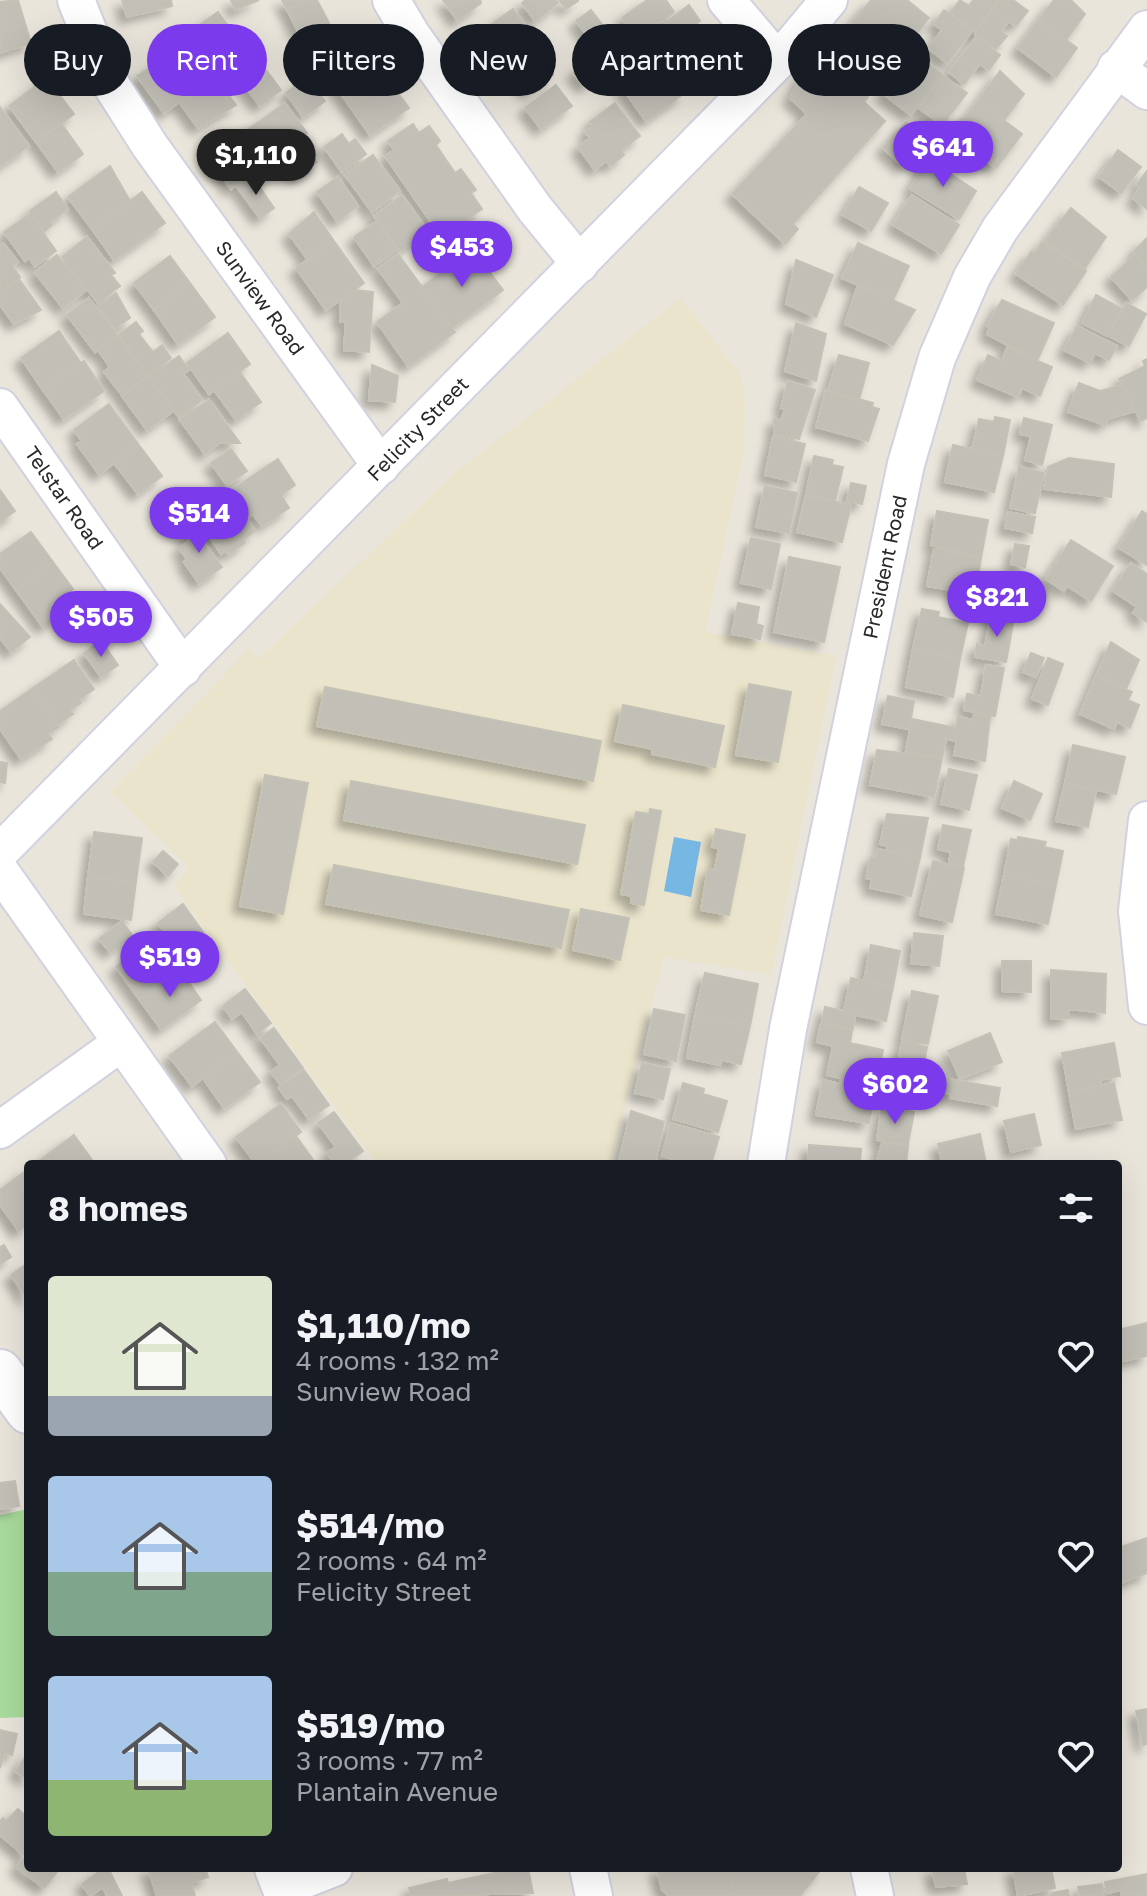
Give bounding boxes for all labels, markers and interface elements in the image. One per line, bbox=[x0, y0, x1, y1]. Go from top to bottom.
chip: Buy bbox=[24, 24, 131, 96]
chip: Rent bbox=[147, 24, 267, 96]
chip: Filters bbox=[283, 24, 424, 96]
chip: New bbox=[440, 24, 556, 96]
chip: Apartment bbox=[572, 24, 772, 96]
chip: House bbox=[788, 24, 930, 96]
pin: $641 bbox=[896, 121, 990, 189]
pin: $1,110 bbox=[191, 129, 321, 197]
text: $641 bbox=[911, 131, 975, 162]
text: $1,110 bbox=[215, 139, 297, 170]
pin: $453 bbox=[415, 221, 509, 289]
text: $453 bbox=[429, 231, 495, 262]
street label: Sunview Road bbox=[211, 236, 310, 359]
street label: Felicity Street bbox=[362, 371, 473, 485]
street label: Telstar Road bbox=[20, 441, 109, 554]
pin: $514 bbox=[152, 487, 246, 555]
street label: President Road bbox=[857, 493, 911, 641]
text: $514 bbox=[168, 497, 230, 528]
pin: $821 bbox=[950, 571, 1044, 639]
text: $821 bbox=[965, 581, 1029, 612]
pin: $505 bbox=[54, 591, 148, 659]
text: $505 bbox=[68, 601, 134, 632]
pin: $519 bbox=[123, 931, 217, 999]
text: $519 bbox=[138, 941, 202, 972]
pin: $602 bbox=[848, 1058, 942, 1126]
text: $602 bbox=[862, 1068, 928, 1099]
icon: filters bbox=[1054, 1186, 1098, 1230]
text: 8 homes bbox=[48, 1188, 188, 1228]
text: $1,110/mo bbox=[296, 1305, 471, 1345]
icon: home bbox=[112, 1308, 208, 1404]
icon: heart bbox=[1054, 1334, 1098, 1378]
text: 4 rooms · 132 m² bbox=[296, 1345, 499, 1376]
text: Sunview Road bbox=[296, 1376, 471, 1407]
text: $514/mo bbox=[296, 1505, 445, 1545]
icon: home bbox=[112, 1508, 208, 1604]
icon: heart bbox=[1054, 1534, 1098, 1578]
text: 2 rooms · 64 m² bbox=[296, 1545, 487, 1576]
text: Felicity Street bbox=[296, 1576, 472, 1607]
text: $519/mo bbox=[296, 1705, 445, 1745]
icon: home bbox=[112, 1708, 208, 1804]
icon: heart bbox=[1054, 1734, 1098, 1778]
text: 3 rooms · 77 m² bbox=[296, 1745, 483, 1776]
text: Plantain Avenue bbox=[296, 1776, 498, 1807]

